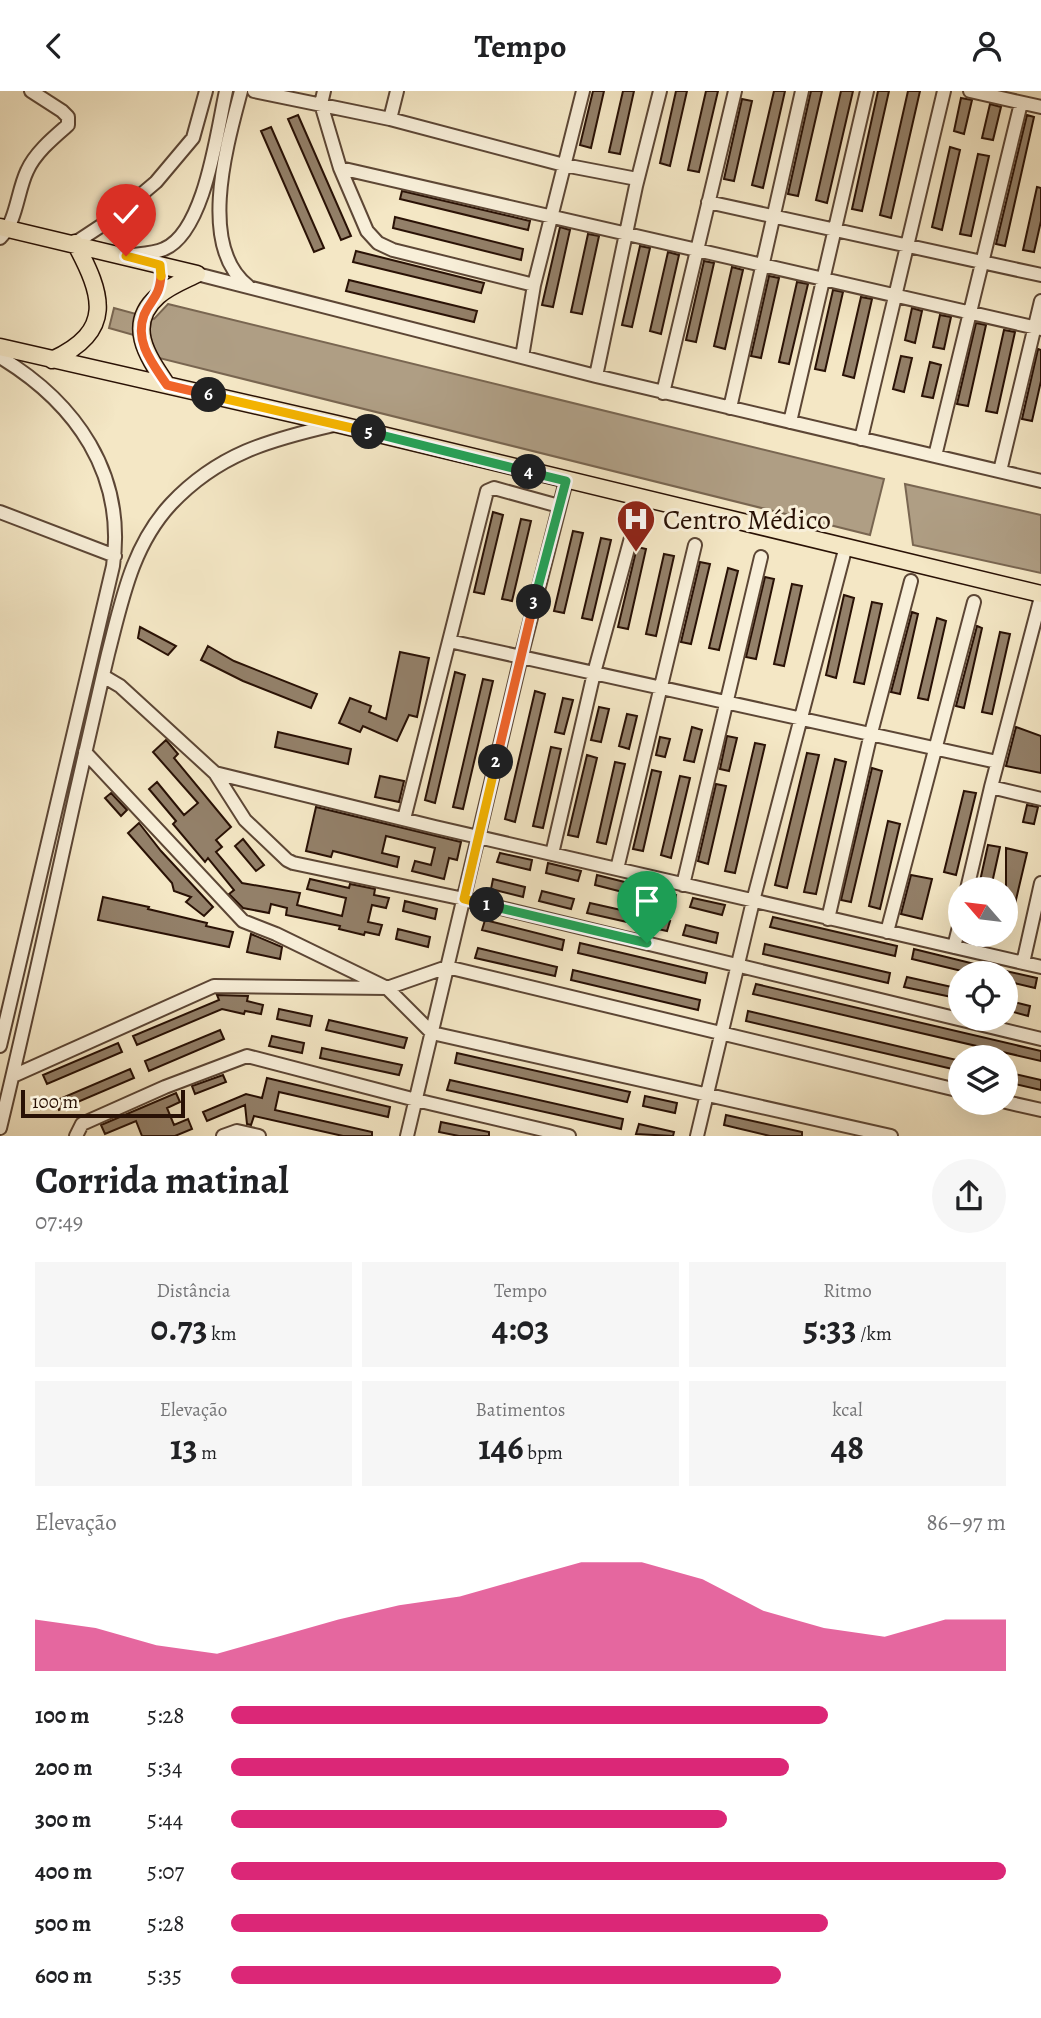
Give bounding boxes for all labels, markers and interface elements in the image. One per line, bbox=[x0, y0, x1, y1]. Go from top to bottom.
text: Tempo bbox=[475, 24, 566, 68]
icon: back bbox=[35, 27, 73, 65]
icon: person bbox=[968, 27, 1006, 65]
pin bbox=[96, 184, 156, 256]
icon: check bbox=[107, 195, 145, 233]
pin: 6 bbox=[192, 377, 227, 413]
text: 6 bbox=[204, 381, 213, 407]
pin: 5 bbox=[352, 415, 386, 449]
text: 5 bbox=[364, 418, 373, 444]
pin: 4 bbox=[512, 455, 546, 489]
text: 4 bbox=[524, 458, 533, 484]
hospital icon: Centro Médico bbox=[615, 498, 657, 553]
place label: Centro Médico bbox=[663, 501, 831, 539]
pin: 3 bbox=[516, 585, 552, 619]
text: 3 bbox=[529, 588, 538, 614]
pin: 2 bbox=[478, 745, 514, 779]
text: 2 bbox=[491, 748, 500, 774]
pin bbox=[617, 871, 677, 943]
north arrow bbox=[948, 877, 1018, 947]
map controls bbox=[948, 877, 1018, 1115]
icon: arrive bbox=[628, 882, 666, 920]
pin: 1 bbox=[470, 887, 504, 923]
text: 1 bbox=[483, 891, 490, 917]
button: locate bbox=[948, 961, 1018, 1031]
button: layers bbox=[948, 1045, 1018, 1115]
scale bar bbox=[21, 1087, 186, 1119]
text: 100 m bbox=[32, 1089, 78, 1115]
text: Corrida matinal bbox=[35, 1154, 289, 1206]
button: share bbox=[932, 1159, 1006, 1233]
text: 07:49 bbox=[35, 1206, 83, 1237]
text: Distância bbox=[156, 1278, 231, 1304]
text: Tempo bbox=[494, 1278, 547, 1304]
text: Ritmo bbox=[823, 1278, 872, 1304]
text: 0.73 bbox=[150, 1304, 208, 1352]
text: 4:03 bbox=[492, 1304, 549, 1352]
text: 5:33 bbox=[803, 1304, 857, 1352]
text: km bbox=[208, 1321, 237, 1347]
text: /km bbox=[857, 1321, 892, 1347]
text: Elevação bbox=[160, 1397, 227, 1423]
text: Batimentos bbox=[476, 1397, 565, 1423]
text: kcal bbox=[832, 1397, 863, 1423]
text: 13 bbox=[170, 1423, 198, 1471]
text: 146 bbox=[478, 1423, 524, 1471]
text: 48 bbox=[831, 1423, 864, 1471]
text: m bbox=[198, 1440, 217, 1466]
text: bpm bbox=[524, 1440, 563, 1466]
text: Elevação bbox=[35, 1507, 117, 1538]
text: 86–97 m bbox=[926, 1507, 1006, 1538]
text: 100 m bbox=[35, 1700, 90, 1731]
text: 5:28 bbox=[147, 1700, 184, 1731]
text: 200 m bbox=[35, 1752, 93, 1783]
text: 5:34 bbox=[147, 1752, 182, 1783]
text: 300 m bbox=[35, 1804, 91, 1835]
text: 5:44 bbox=[147, 1804, 183, 1835]
text: 400 m bbox=[35, 1856, 92, 1887]
text: 5:07 bbox=[147, 1856, 184, 1887]
text: 500 m bbox=[35, 1908, 91, 1939]
text: 5:28 bbox=[147, 1908, 184, 1939]
text: 600 m bbox=[35, 1960, 92, 1991]
text: 5:35 bbox=[147, 1960, 182, 1991]

